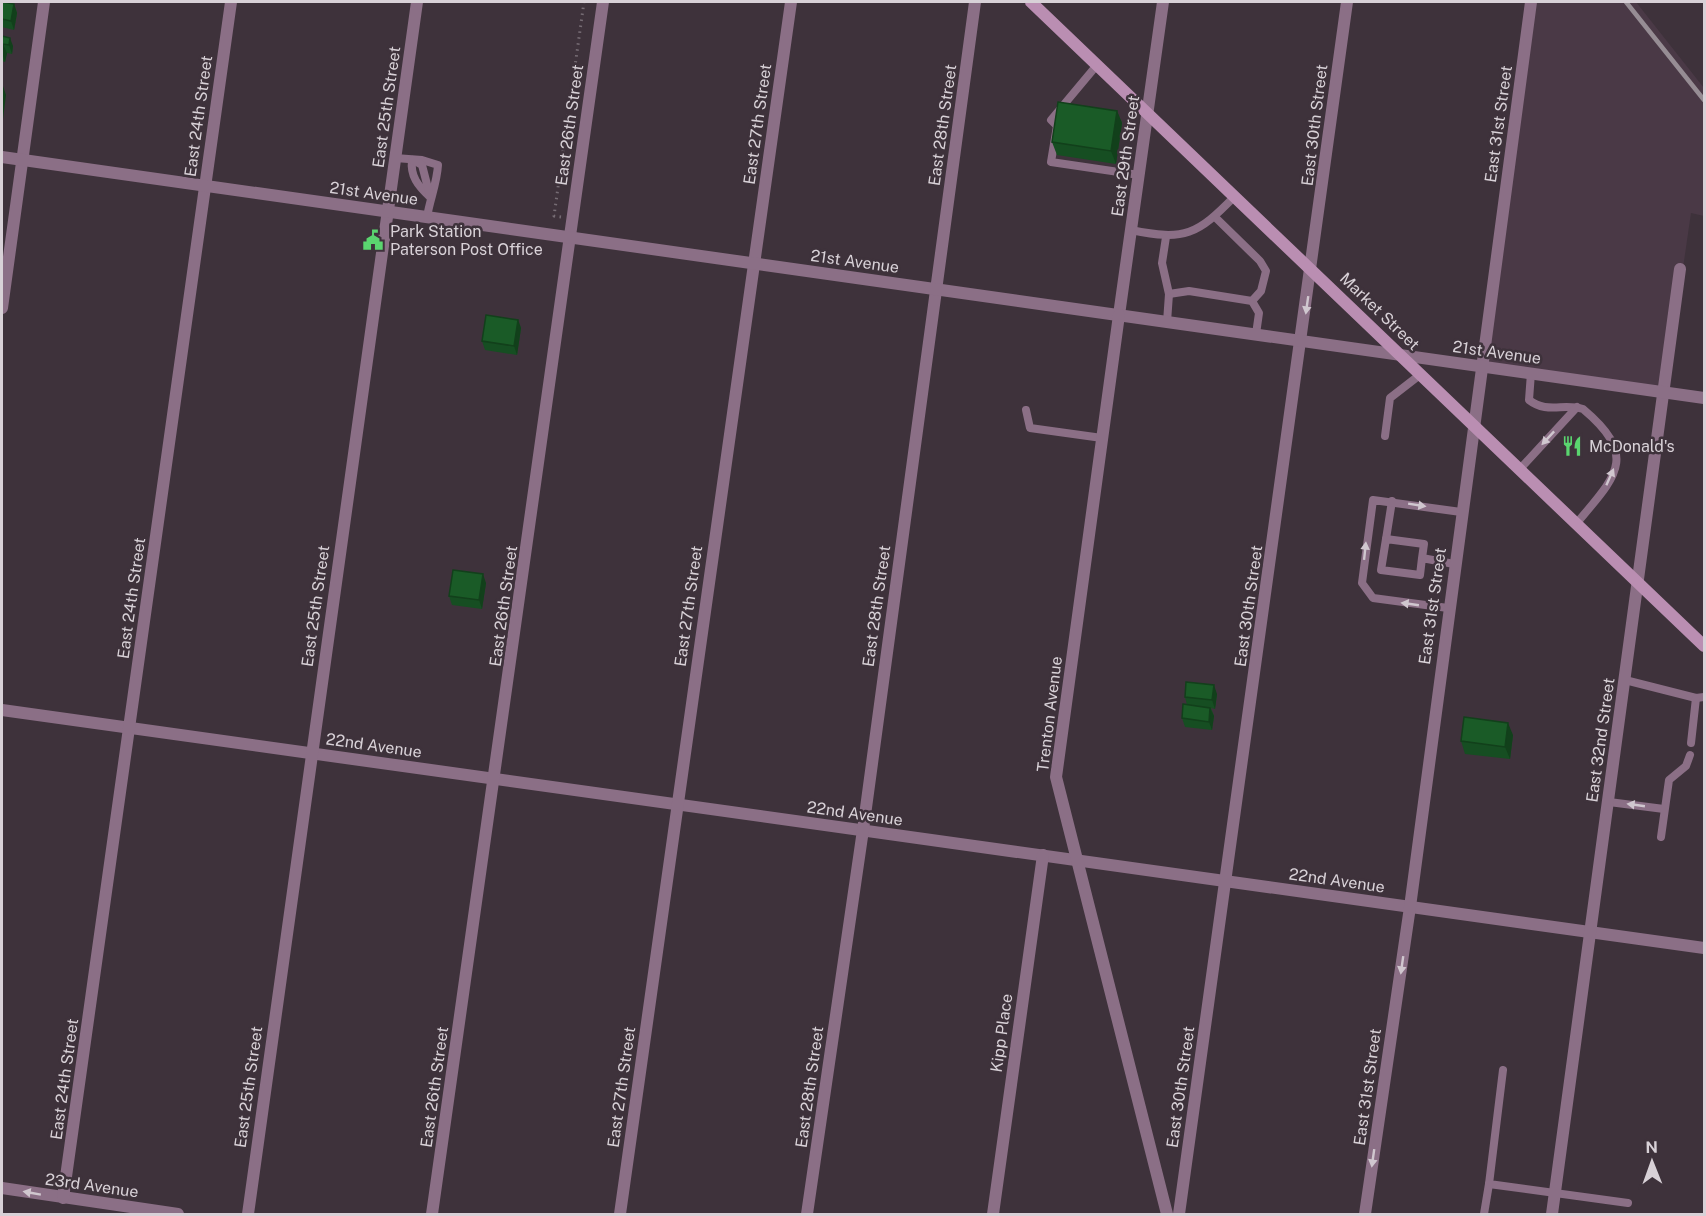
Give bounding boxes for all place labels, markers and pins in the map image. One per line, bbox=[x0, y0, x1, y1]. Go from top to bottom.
place label: Park Station Paterson Post Office bbox=[390, 222, 543, 259]
public building icon: Park Station Paterson Post Office bbox=[361, 228, 385, 252]
restaurant icon: McDonald's bbox=[1560, 434, 1584, 458]
place label: McDonald's bbox=[1589, 437, 1675, 456]

